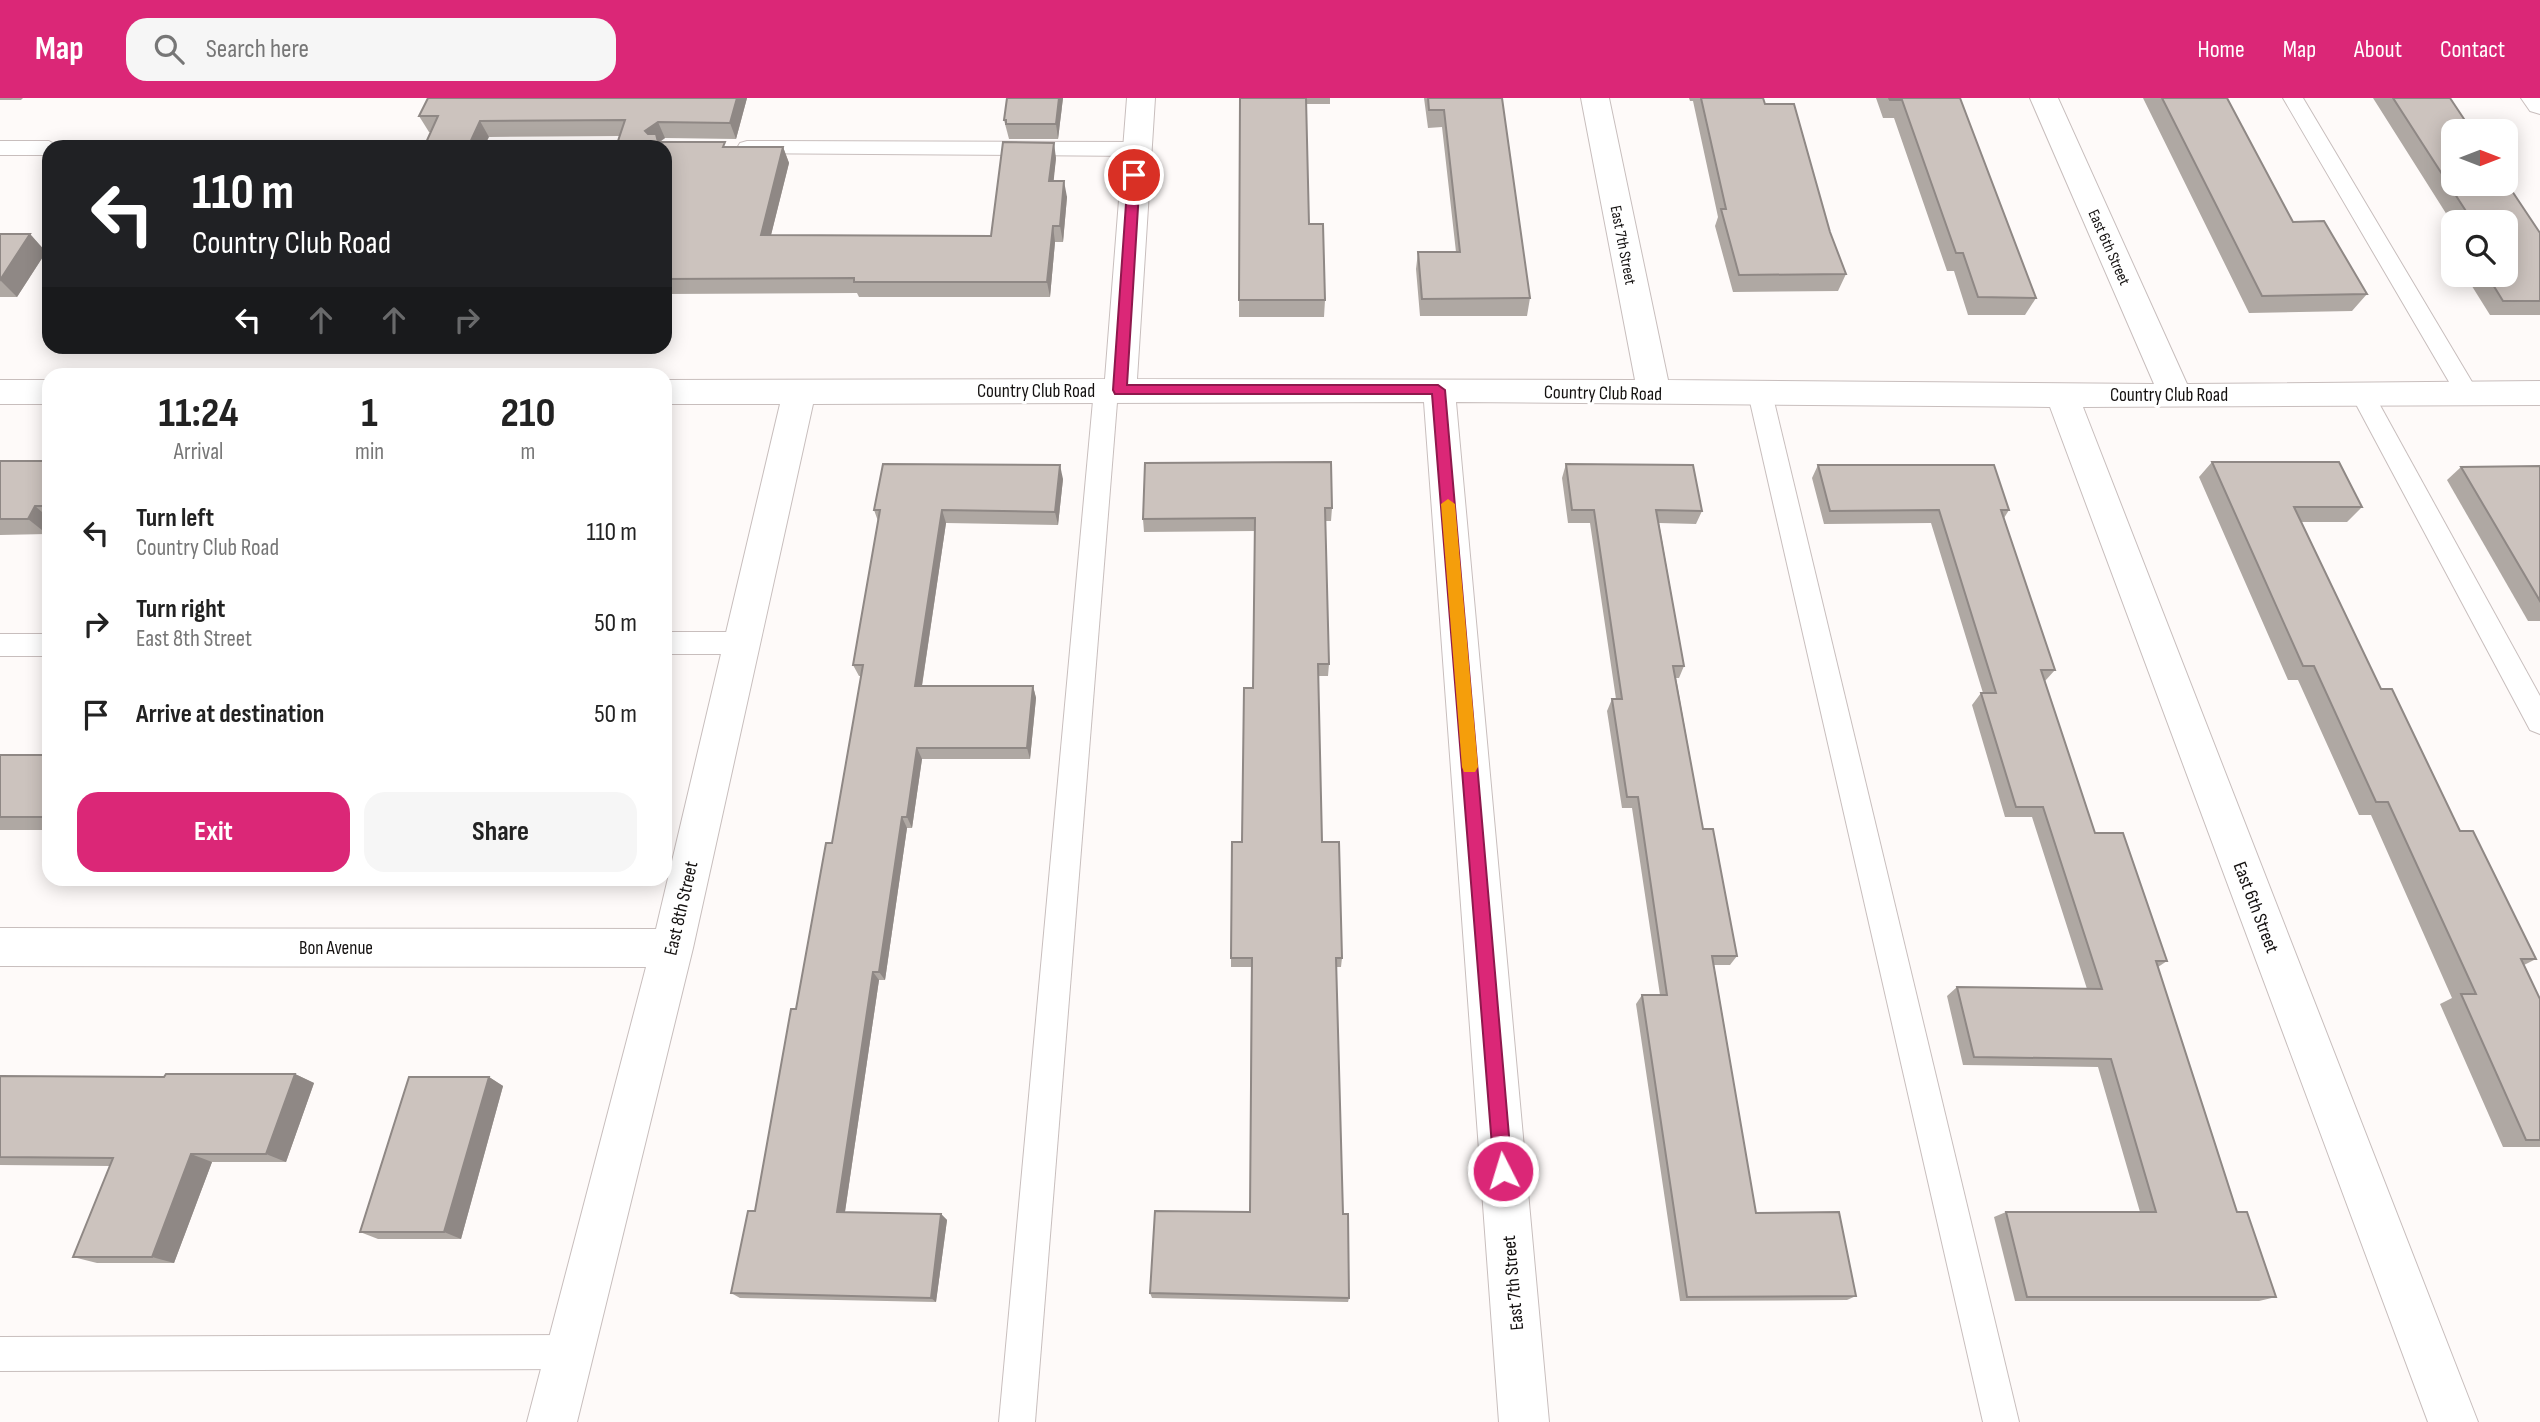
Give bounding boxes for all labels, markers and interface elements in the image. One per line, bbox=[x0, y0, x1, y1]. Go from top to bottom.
search box bbox=[126, 18, 616, 81]
text: Map bbox=[35, 29, 84, 69]
icon: search bbox=[150, 30, 188, 68]
text: Search here bbox=[206, 34, 309, 65]
text: Home bbox=[2197, 35, 2245, 64]
text: Map bbox=[2283, 35, 2316, 64]
text: About bbox=[2354, 35, 2402, 64]
text: Contact bbox=[2440, 35, 2505, 64]
north arrow bbox=[2441, 119, 2518, 196]
map controls bbox=[2441, 119, 2518, 287]
pin bbox=[1104, 145, 1164, 205]
icon: arrive bbox=[1115, 156, 1153, 194]
text: 110 m bbox=[192, 164, 294, 223]
icon: left bbox=[77, 168, 168, 259]
street label: East 7th Street bbox=[1606, 204, 1640, 287]
street label: East 6th Street bbox=[2084, 207, 2134, 288]
button: search bbox=[2441, 210, 2518, 287]
text: Country Club Road bbox=[192, 224, 391, 263]
icon: left bbox=[229, 301, 267, 339]
icon: ahead bbox=[302, 301, 340, 339]
icon: ahead bbox=[375, 301, 413, 339]
icon: right bbox=[448, 301, 486, 339]
street label: Country Club Road bbox=[977, 380, 1095, 403]
street label: Country Club Road bbox=[1544, 381, 1662, 406]
street label: Country Club Road bbox=[2110, 384, 2228, 407]
text: 11:24 bbox=[159, 388, 239, 439]
text: 1 bbox=[361, 388, 378, 439]
text: 210 bbox=[501, 388, 555, 439]
text: Arrival bbox=[174, 438, 223, 466]
text: min bbox=[355, 438, 384, 466]
text: m bbox=[521, 438, 535, 466]
text: Turn left bbox=[136, 503, 214, 534]
icon: left bbox=[77, 514, 115, 552]
text: 110 m bbox=[586, 517, 637, 548]
text: Country Club Road bbox=[136, 534, 279, 562]
text: Turn right bbox=[136, 594, 225, 625]
icon: right bbox=[77, 605, 115, 643]
text: 50 m bbox=[594, 608, 637, 639]
text: East 8th Street bbox=[136, 625, 252, 653]
icon: arrive bbox=[77, 696, 115, 734]
text: Arrive at destination bbox=[136, 699, 324, 730]
text: 50 m bbox=[594, 699, 637, 730]
button: Exit bbox=[77, 792, 350, 872]
button: Share bbox=[364, 792, 637, 872]
street label: East 8th Street bbox=[659, 859, 703, 958]
street label: East 6th Street bbox=[2228, 859, 2284, 957]
street label: Bon Avenue bbox=[299, 937, 373, 960]
position arrow bbox=[1466, 1134, 1540, 1208]
street label: East 7th Street bbox=[1498, 1234, 1529, 1331]

